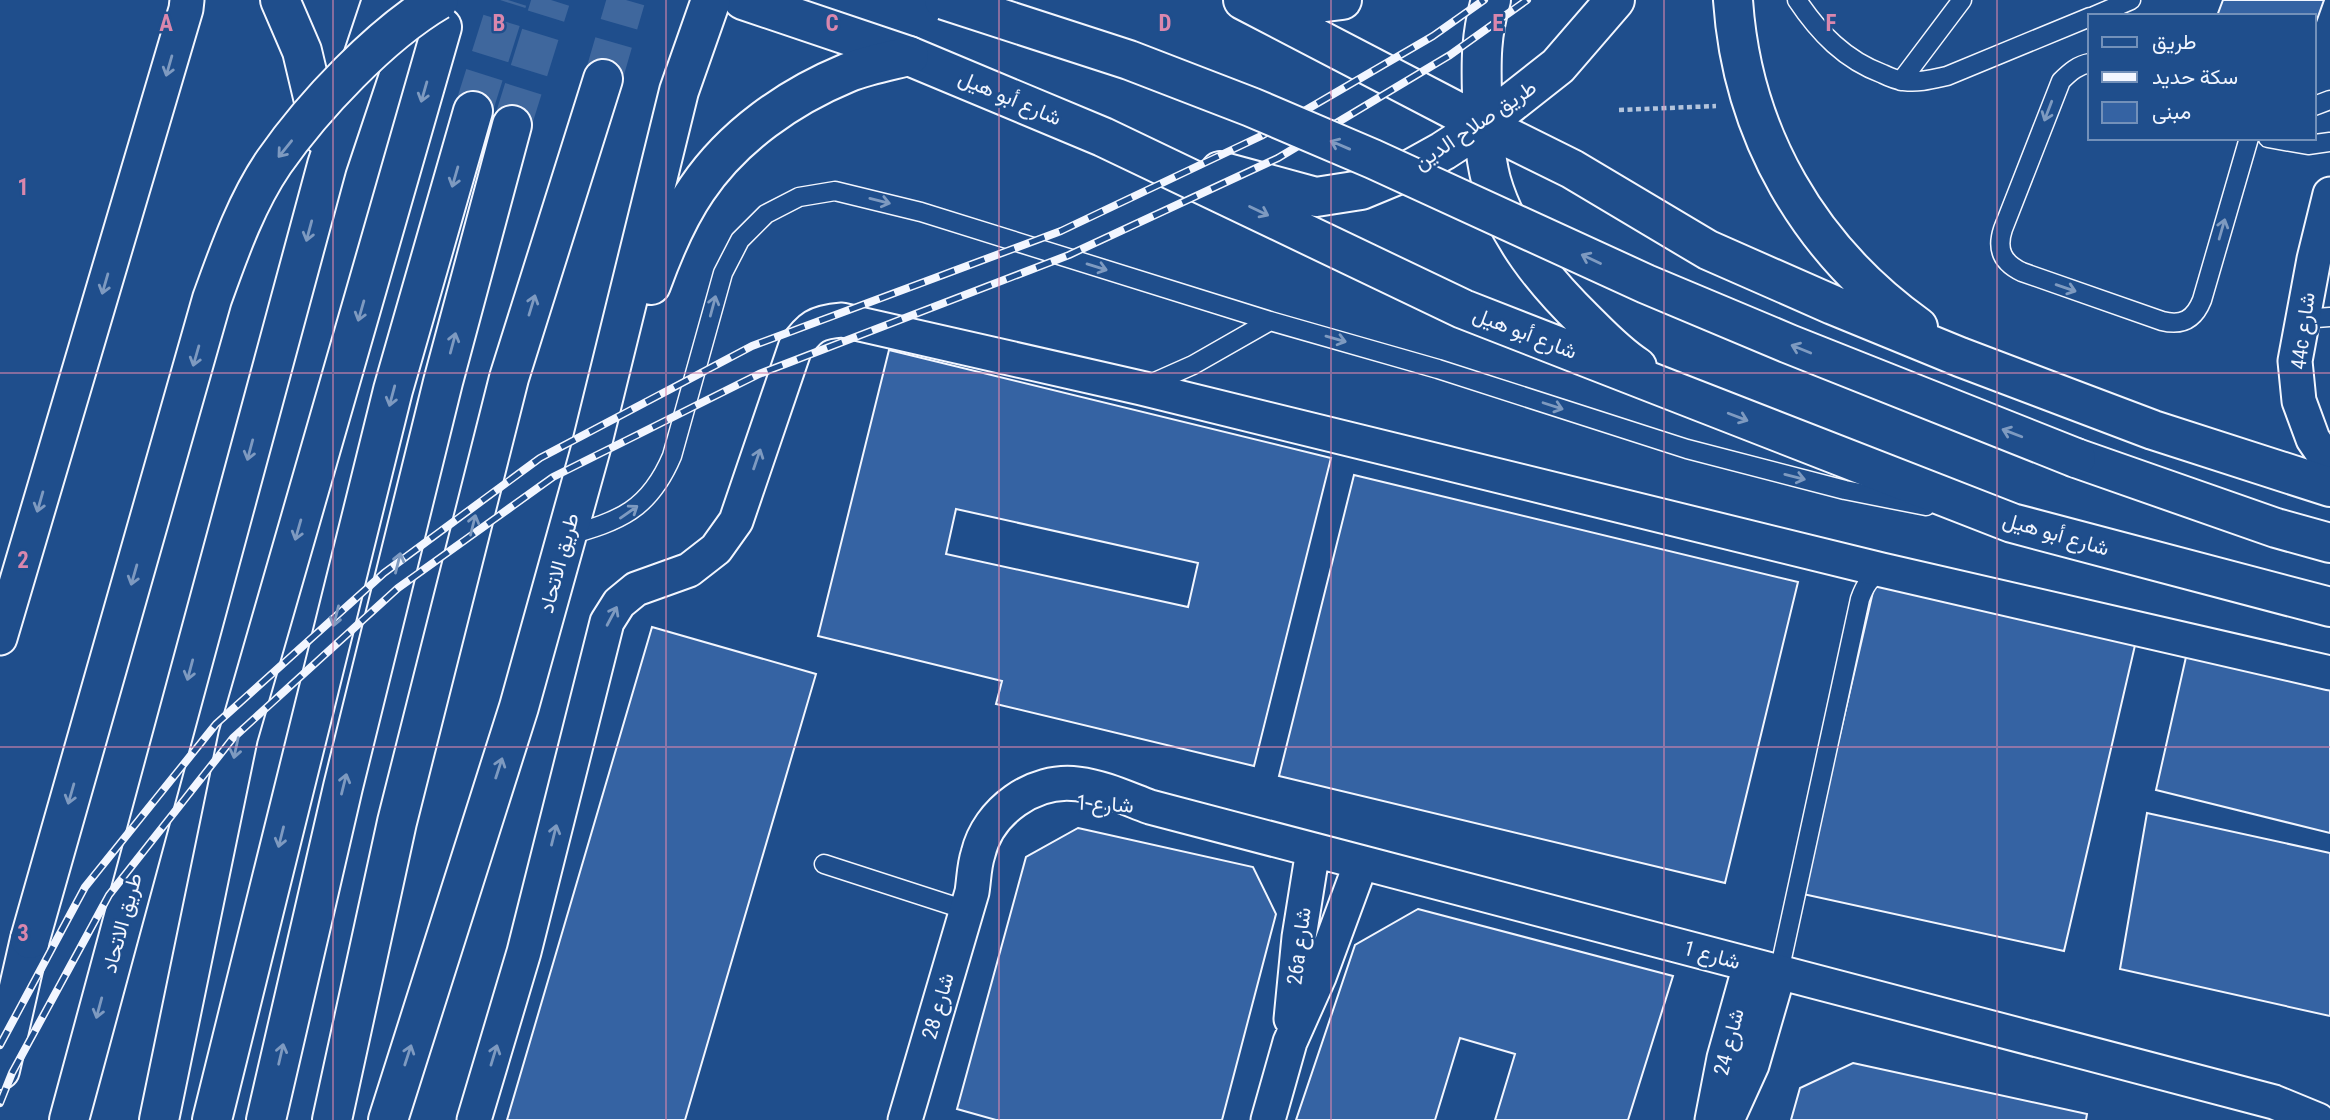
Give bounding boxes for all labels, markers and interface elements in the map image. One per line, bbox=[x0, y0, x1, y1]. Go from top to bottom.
text: A bbox=[159, 10, 173, 37]
text: B bbox=[493, 10, 505, 37]
text: C bbox=[825, 10, 839, 37]
text: D bbox=[1159, 10, 1172, 37]
text: E bbox=[1492, 10, 1504, 37]
text: F bbox=[1826, 10, 1837, 37]
legend bbox=[2088, 14, 2316, 140]
text: طريق bbox=[2152, 30, 2197, 55]
one-way arrow bbox=[162, 55, 175, 77]
text: سكة حديد bbox=[2152, 65, 2238, 89]
street label: شارع أبو هيل bbox=[954, 66, 1065, 132]
street label: طريق صلاح الدين bbox=[1409, 75, 1542, 177]
one-way arrow bbox=[416, 81, 429, 103]
one-way arrow bbox=[2041, 100, 2054, 122]
text: مبنى bbox=[2152, 100, 2191, 124]
one-way arrow bbox=[1329, 137, 1351, 150]
one-way arrow bbox=[277, 139, 293, 157]
one-way arrow bbox=[447, 166, 460, 188]
text: 1 bbox=[17, 174, 29, 201]
one-way arrow bbox=[868, 195, 891, 208]
one-way arrow bbox=[1248, 205, 1269, 219]
one-way arrow bbox=[2217, 218, 2230, 240]
one-way arrow bbox=[302, 219, 315, 241]
one-way arrow bbox=[1581, 252, 1603, 265]
one-way arrow bbox=[1086, 262, 1108, 274]
one-way arrow bbox=[97, 273, 110, 295]
one-way arrow bbox=[2055, 283, 2077, 295]
street label: 44c شارع bbox=[2286, 291, 2322, 371]
one-way arrow bbox=[527, 295, 539, 317]
one-way arrow bbox=[708, 295, 721, 317]
one-way arrow bbox=[353, 300, 366, 322]
street label: شارع أبو هيل bbox=[1469, 302, 1580, 366]
one-way arrow bbox=[448, 332, 461, 354]
one-way arrow bbox=[1324, 334, 1346, 347]
one-way arrow bbox=[1790, 341, 1812, 354]
one-way arrow bbox=[189, 345, 202, 367]
one-way arrow bbox=[385, 384, 398, 407]
one-way arrow bbox=[1542, 400, 1564, 413]
one-way arrow bbox=[1727, 411, 1749, 424]
one-way arrow bbox=[2002, 425, 2023, 438]
one-way arrow bbox=[242, 439, 255, 461]
one-way arrow bbox=[752, 448, 764, 470]
one-way arrow bbox=[1783, 471, 1806, 484]
one-way arrow bbox=[33, 491, 46, 513]
one-way arrow bbox=[619, 505, 638, 519]
street label: شارع أبو هيل bbox=[2000, 507, 2112, 563]
street label: طريق الاتحاد bbox=[534, 510, 585, 616]
one-way arrow bbox=[467, 514, 480, 537]
one-way arrow bbox=[290, 518, 303, 540]
text: 2 bbox=[17, 547, 29, 574]
one-way arrow bbox=[392, 552, 405, 575]
one-way arrow bbox=[126, 564, 139, 586]
one-way arrow bbox=[329, 604, 342, 627]
one-way arrow bbox=[606, 606, 619, 627]
one-way arrow bbox=[183, 659, 196, 681]
one-way arrow bbox=[228, 737, 241, 759]
one-way arrow bbox=[494, 757, 507, 779]
one-way arrow bbox=[338, 773, 351, 796]
one-way arrow bbox=[64, 782, 77, 805]
street label: شارع 1 bbox=[1076, 791, 1134, 819]
one-way arrow bbox=[548, 824, 561, 847]
one-way arrow bbox=[274, 825, 287, 848]
street label: طريق الاتحاد bbox=[97, 870, 148, 976]
street label: 26a شارع bbox=[1282, 906, 1318, 986]
text: 3 bbox=[17, 920, 29, 947]
street label: شارع 1 bbox=[1681, 936, 1743, 976]
street label: شارع 28 bbox=[917, 970, 961, 1042]
one-way arrow bbox=[92, 996, 105, 1019]
street label: شارع 24 bbox=[1709, 1006, 1751, 1078]
one-way arrow bbox=[275, 1043, 288, 1065]
one-way arrow bbox=[403, 1044, 416, 1066]
one-way arrow bbox=[488, 1044, 501, 1066]

